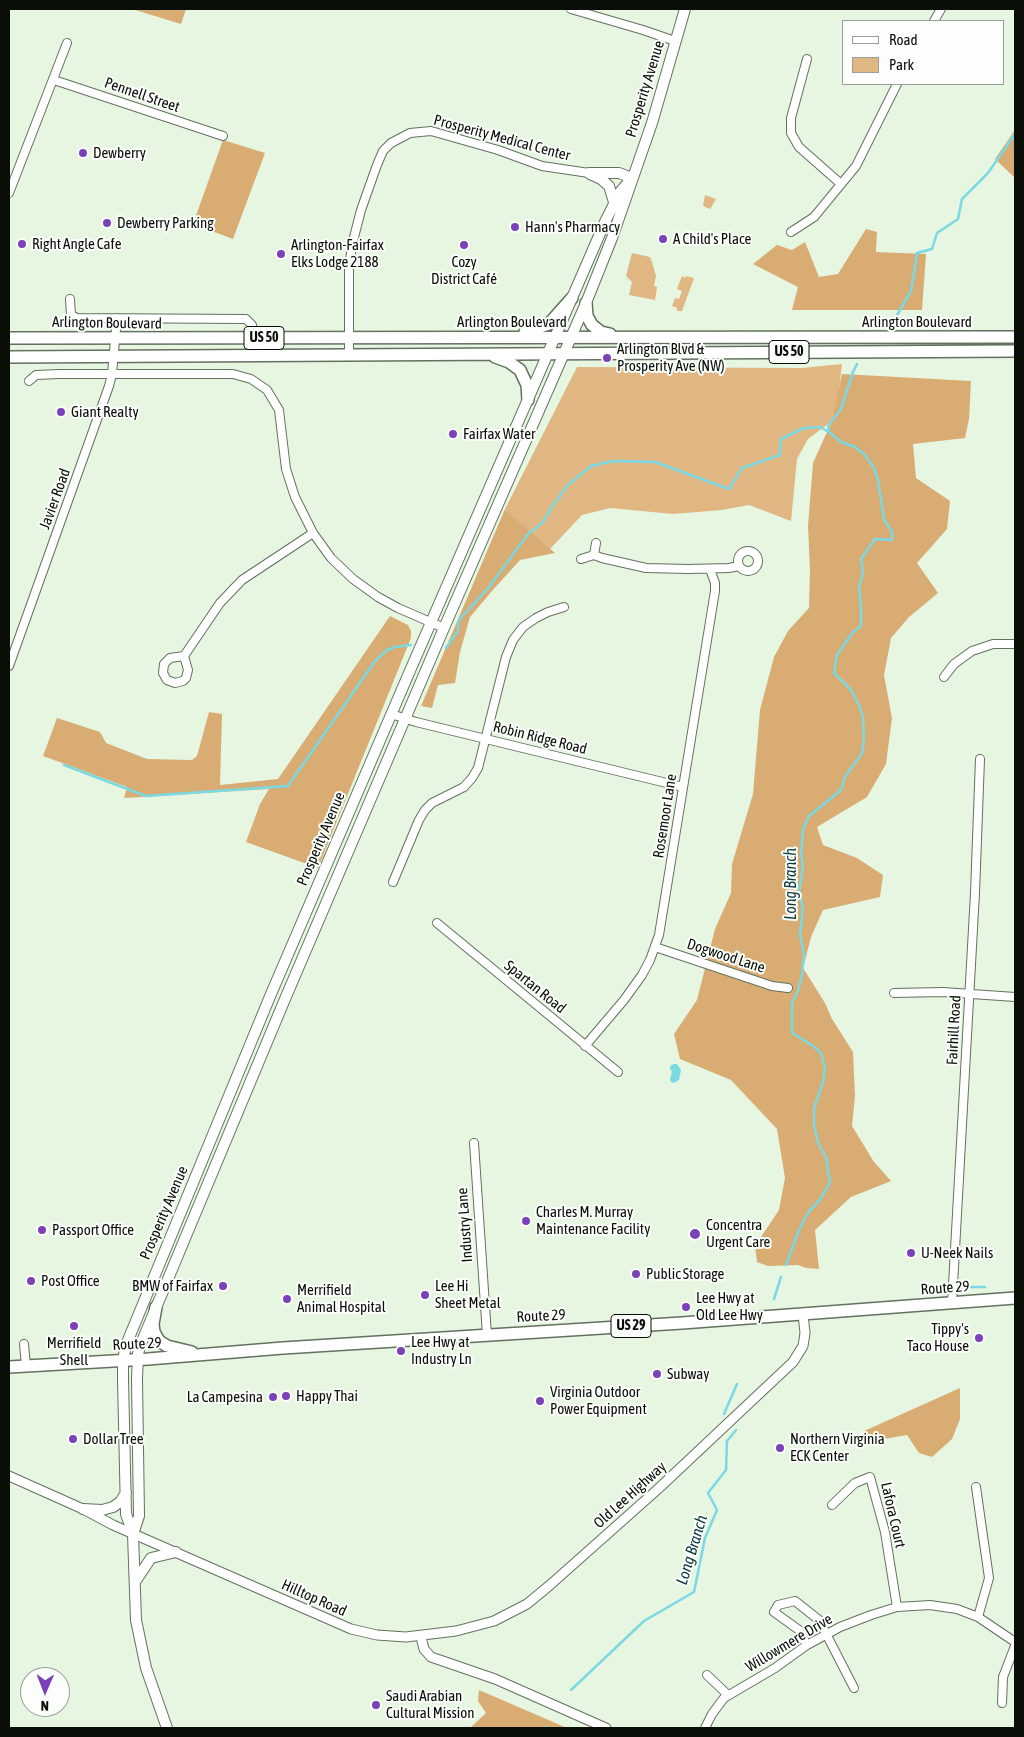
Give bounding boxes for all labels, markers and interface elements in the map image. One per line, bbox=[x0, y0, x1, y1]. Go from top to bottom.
legend bbox=[842, 20, 1004, 85]
text: Road bbox=[889, 31, 918, 48]
street label: Prosperity Avenue bbox=[622, 39, 668, 139]
text: Park bbox=[889, 56, 914, 73]
street label: Pennell Street bbox=[102, 74, 182, 116]
street label: Prosperity Medical Center bbox=[432, 111, 572, 165]
place label: Dewberry bbox=[93, 144, 146, 162]
marker: Dewberry bbox=[77, 147, 89, 159]
place label: Dewberry Parking bbox=[117, 214, 214, 232]
marker: Dewberry Parking bbox=[101, 217, 113, 229]
place label: Hann's Pharmacy bbox=[525, 218, 620, 236]
marker: Hann's Pharmacy bbox=[509, 221, 521, 233]
place label: A Child's Place bbox=[673, 230, 751, 248]
marker: A Child's Place bbox=[657, 233, 669, 245]
place label: Right Angle Cafe bbox=[32, 235, 121, 253]
place label: Arlington-Fairfax Elks Lodge 2188 bbox=[291, 236, 384, 271]
marker: Right Angle Cafe bbox=[16, 238, 28, 250]
marker: Cozy District Café bbox=[458, 239, 470, 251]
marker: Arlington-Fairfax Elks Lodge 2188 bbox=[275, 248, 287, 260]
place label: Cozy District Café bbox=[431, 253, 497, 288]
street label: Arlington Boulevard bbox=[52, 313, 162, 333]
street label: Arlington Boulevard bbox=[457, 313, 567, 331]
street label: Arlington Boulevard bbox=[862, 313, 972, 331]
road number: US 50 bbox=[244, 326, 284, 349]
place label: Arlington Blvd & Prosperity Ave (NW) bbox=[617, 340, 725, 375]
road number: US 50 bbox=[769, 341, 809, 364]
marker: Arlington Blvd & Prosperity Ave (NW) bbox=[601, 352, 613, 364]
place label: Giant Realty bbox=[71, 403, 139, 421]
marker: Giant Realty bbox=[55, 406, 67, 418]
place label: Fairfax Water bbox=[463, 425, 535, 443]
marker: Fairfax Water bbox=[447, 428, 459, 440]
street label: Javier Road bbox=[36, 466, 74, 532]
street label: Robin Ridge Road bbox=[491, 718, 589, 758]
street label: Rosemoor Lane bbox=[649, 773, 681, 859]
street label: Prosperity Avenue bbox=[293, 789, 349, 889]
water label: Long Branch bbox=[781, 848, 801, 920]
street label: Dogwood Lane bbox=[685, 935, 767, 977]
street label: Spartan Road bbox=[501, 957, 569, 1017]
street label: Fairhill Road bbox=[943, 995, 965, 1065]
street label: Prosperity Avenue bbox=[136, 1163, 192, 1263]
street label: Industry Lane bbox=[453, 1187, 477, 1263]
place label: Charles M. Murray Maintenance Facility bbox=[536, 1203, 650, 1238]
marker: Charles M. Murray Maintenance Facility bbox=[520, 1215, 532, 1227]
place label: Concentra Urgent Care bbox=[706, 1216, 770, 1251]
place label: Passport Office bbox=[52, 1221, 134, 1239]
marker: Passport Office bbox=[36, 1224, 48, 1236]
marker: Concentra Urgent Care bbox=[688, 1227, 702, 1241]
place label: U-Neek Nails bbox=[921, 1244, 993, 1262]
marker: U-Neek Nails bbox=[905, 1247, 917, 1259]
place label: Public Storage bbox=[646, 1265, 724, 1283]
marker: Public Storage bbox=[630, 1268, 642, 1280]
place label: Post Office bbox=[41, 1272, 100, 1290]
marker: Post Office bbox=[25, 1275, 37, 1287]
place label: BMW of Fairfax bbox=[132, 1277, 213, 1295]
place label: Lee Hi Sheet Metal bbox=[435, 1277, 501, 1312]
street label: Route 29 bbox=[920, 1277, 970, 1299]
marker: BMW of Fairfax bbox=[217, 1280, 229, 1292]
place label: Merrifield Animal Hospital bbox=[297, 1281, 386, 1316]
marker: Lee Hi Sheet Metal bbox=[419, 1289, 431, 1301]
place label: Lee Hwy at Old Lee Hwy bbox=[696, 1289, 763, 1324]
marker: Merrifield Animal Hospital bbox=[281, 1293, 293, 1305]
marker: Lee Hwy at Old Lee Hwy bbox=[680, 1301, 692, 1313]
street label: Route 29 bbox=[516, 1306, 566, 1326]
road number: US 29 bbox=[611, 1314, 651, 1338]
marker: Merrifield Shell bbox=[68, 1320, 80, 1332]
place label: Tippy's Taco House bbox=[907, 1320, 969, 1355]
marker: Tippy's Taco House bbox=[973, 1332, 985, 1344]
place label: Lee Hwy at Industry Ln bbox=[411, 1333, 472, 1368]
place label: Merrifield Shell bbox=[47, 1334, 101, 1369]
street label: Route 29 bbox=[112, 1334, 162, 1354]
marker: Lee Hwy at Industry Ln bbox=[395, 1345, 407, 1357]
place label: Subway bbox=[667, 1365, 709, 1383]
marker: Subway bbox=[651, 1368, 663, 1380]
place label: Virginia Outdoor Power Equipment bbox=[550, 1383, 647, 1418]
place label: Happy Thai bbox=[296, 1387, 358, 1405]
place label: La Campesina bbox=[187, 1388, 263, 1406]
marker: Happy Thai bbox=[280, 1390, 292, 1402]
marker: La Campesina bbox=[267, 1391, 279, 1403]
marker: Virginia Outdoor Power Equipment bbox=[534, 1395, 546, 1407]
place label: Dollar Tree bbox=[83, 1430, 144, 1448]
place label: Northern Virginia ECK Center bbox=[790, 1430, 885, 1465]
marker: Dollar Tree bbox=[67, 1433, 79, 1445]
marker: Northern Virginia ECK Center bbox=[774, 1442, 786, 1454]
street label: Old Lee Highway bbox=[590, 1458, 670, 1532]
street label: Lafora Court bbox=[877, 1480, 909, 1550]
water label: Long Branch bbox=[672, 1513, 712, 1587]
street label: Hilltop Road bbox=[279, 1576, 349, 1620]
street label: Willowmere Drive bbox=[742, 1610, 836, 1676]
north arrow bbox=[20, 1667, 70, 1717]
place label: Saudi Arabian Cultural Mission bbox=[386, 1687, 475, 1722]
text: N bbox=[40, 1698, 49, 1714]
marker: Saudi Arabian Cultural Mission bbox=[370, 1699, 382, 1711]

